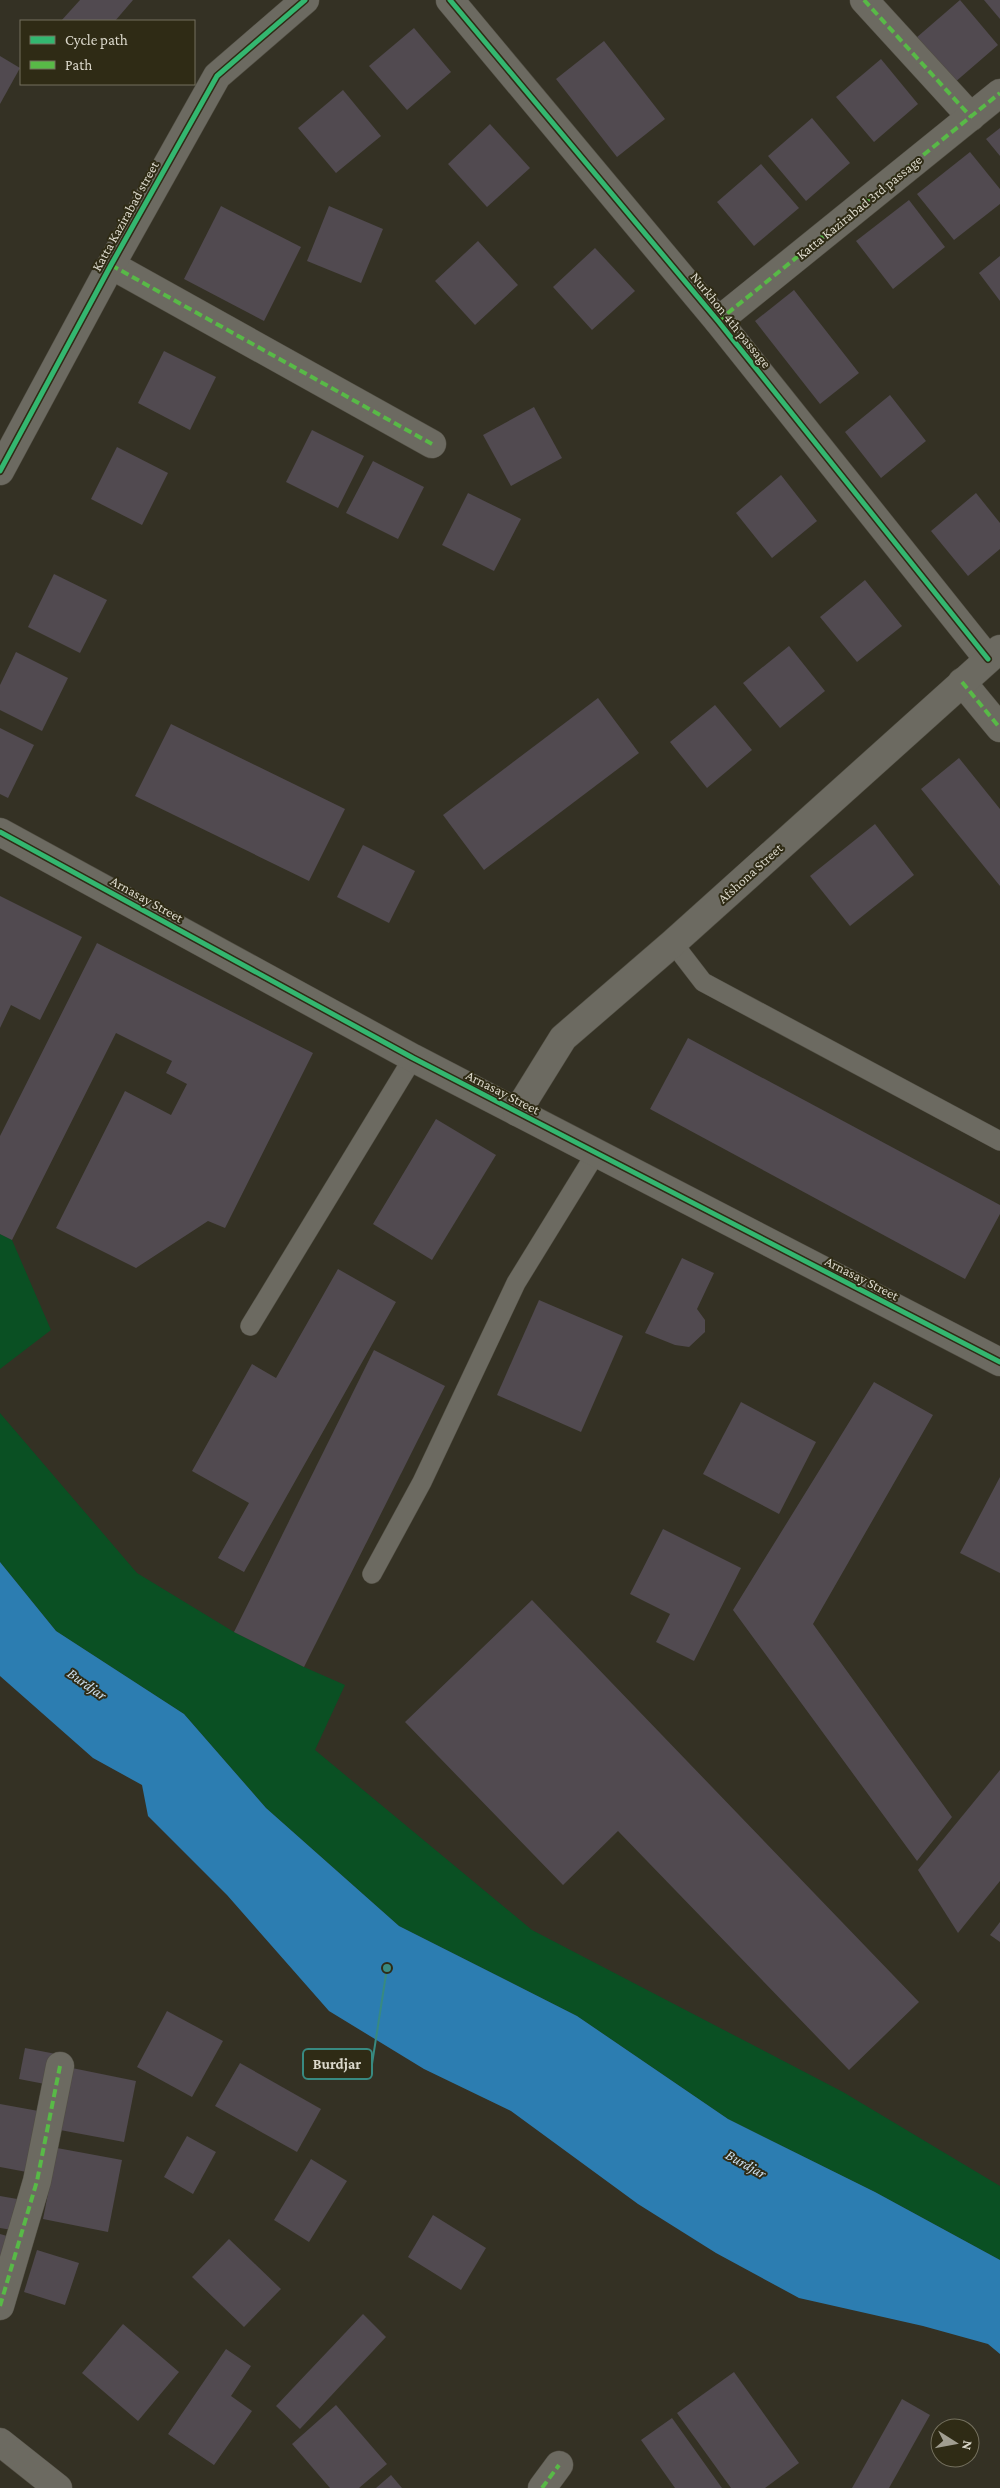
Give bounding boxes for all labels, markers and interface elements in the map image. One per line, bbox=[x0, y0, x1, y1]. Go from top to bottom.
legend bbox=[20, 20, 195, 85]
text: Cycle path bbox=[65, 32, 128, 49]
text: Path bbox=[65, 57, 92, 73]
street label: Katta Kazirabad 3rd passage bbox=[793, 151, 925, 263]
street label: Katta Kazirabad street bbox=[88, 158, 162, 274]
street label: Nurkhon 4th passage bbox=[687, 269, 775, 371]
street label: Afshona Street bbox=[714, 840, 786, 906]
street label: Arnasay Street bbox=[108, 872, 186, 926]
street label: Arnasay Street bbox=[463, 1067, 543, 1118]
street label: Arnasay Street bbox=[822, 1253, 902, 1304]
water label: Burdjar bbox=[64, 1665, 110, 1704]
callout: Burdjar bbox=[303, 2049, 372, 2079]
text: Burdjar bbox=[313, 2056, 361, 2073]
water label: Burdjar bbox=[723, 2146, 770, 2183]
north arrow bbox=[930, 2418, 980, 2468]
text: N bbox=[959, 2439, 977, 2452]

